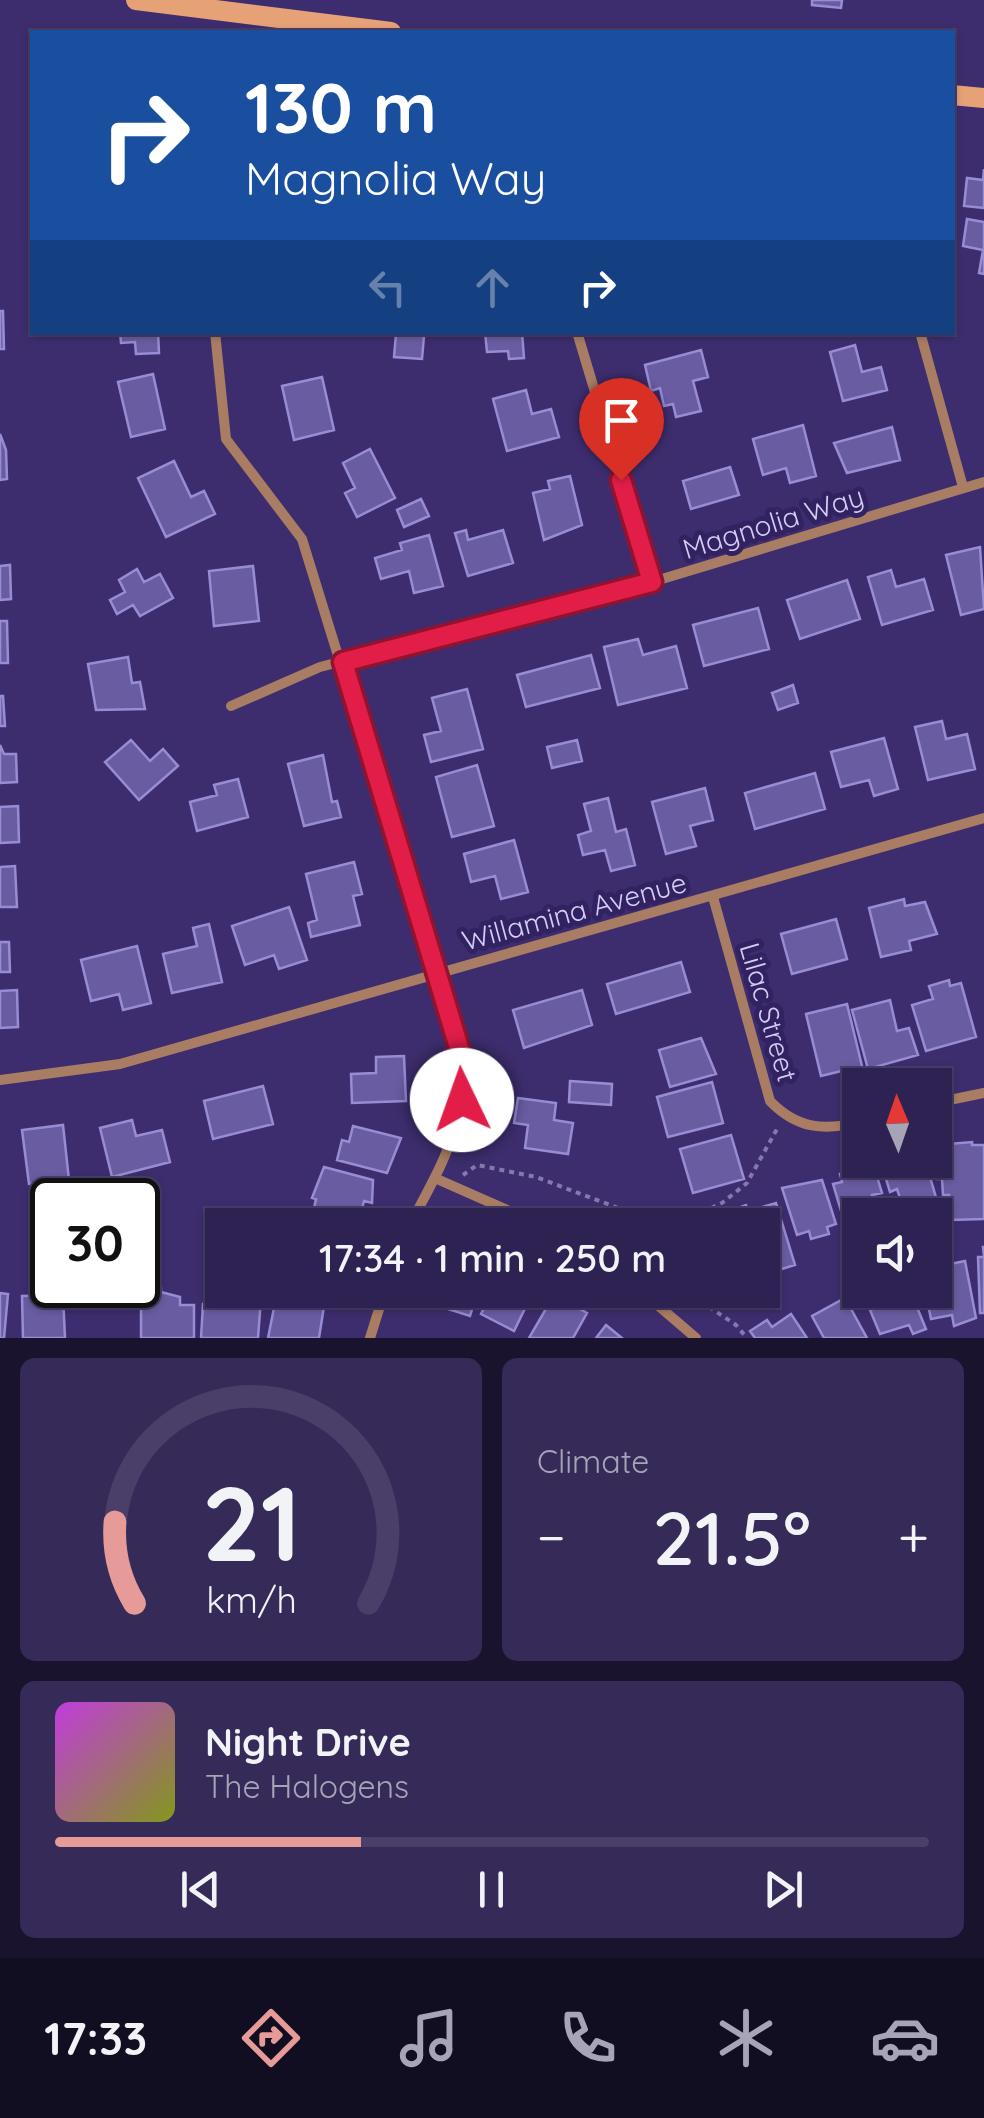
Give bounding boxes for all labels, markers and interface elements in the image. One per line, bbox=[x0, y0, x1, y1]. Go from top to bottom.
text: 130 m bbox=[245, 63, 437, 151]
icon: right bbox=[80, 70, 210, 200]
text: Magnolia Way bbox=[245, 150, 546, 206]
icon: left bbox=[360, 260, 415, 315]
icon: ahead bbox=[465, 260, 520, 315]
icon: right bbox=[570, 260, 625, 315]
pin bbox=[579, 378, 664, 481]
icon: arrive bbox=[594, 393, 649, 448]
street label: Magnolia Way bbox=[678, 478, 868, 566]
street label: Willamina Avenue bbox=[458, 864, 690, 958]
street label: Lilac Street bbox=[732, 938, 806, 1086]
position arrow bbox=[410, 1048, 514, 1152]
north arrow bbox=[842, 1068, 952, 1178]
map controls bbox=[842, 1068, 952, 1308]
speed limit sign: 30 bbox=[30, 1178, 160, 1308]
button: sound bbox=[842, 1198, 952, 1308]
text: 17:34 · 1 min · 250 m bbox=[319, 1234, 666, 1282]
text: Climate bbox=[537, 1441, 649, 1481]
text: 21 bbox=[201, 1457, 301, 1587]
text: 21.5° bbox=[653, 1490, 811, 1584]
text: − bbox=[537, 1502, 566, 1571]
text: + bbox=[898, 1502, 929, 1571]
text: km/h bbox=[206, 1577, 296, 1622]
text: Night Drive bbox=[205, 1718, 411, 1766]
text: The Halogens bbox=[205, 1766, 409, 1806]
icon: previous bbox=[173, 1862, 228, 1917]
icon: pause bbox=[464, 1862, 519, 1917]
icon: next bbox=[756, 1862, 811, 1917]
icon: directions bbox=[236, 2003, 306, 2073]
icon: music bbox=[394, 2003, 464, 2073]
icon: phone bbox=[553, 2003, 623, 2073]
icon: climate bbox=[711, 2003, 781, 2073]
icon: car bbox=[870, 2003, 940, 2073]
text: 17:33 bbox=[44, 2010, 147, 2066]

